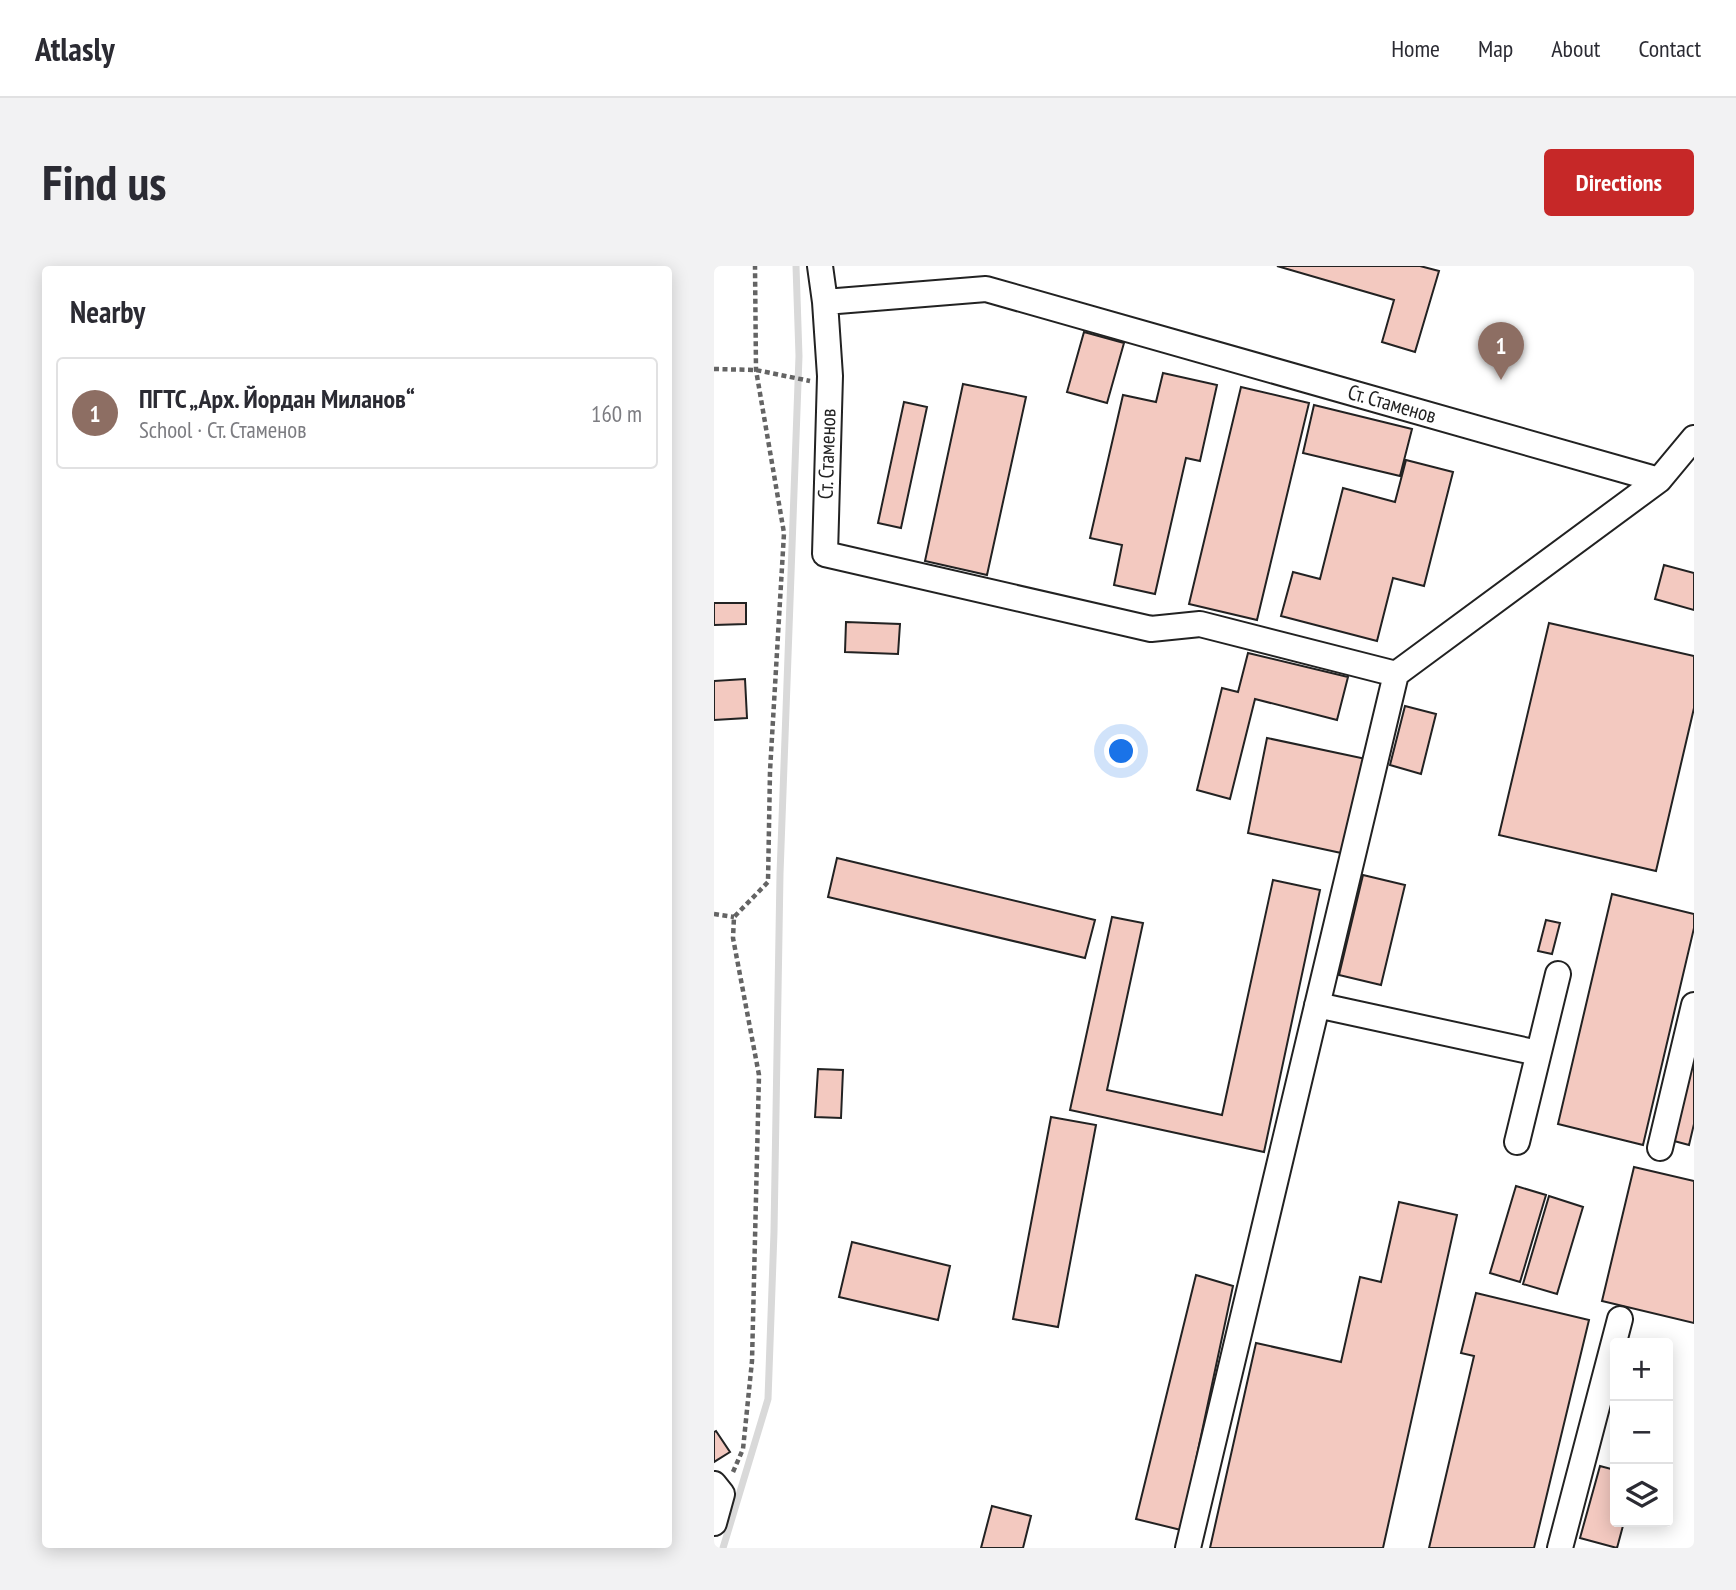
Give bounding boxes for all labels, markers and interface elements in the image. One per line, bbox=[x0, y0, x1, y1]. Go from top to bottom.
text: Atlasly bbox=[35, 27, 115, 70]
text: Home bbox=[1391, 33, 1440, 64]
text: Map bbox=[1478, 33, 1513, 64]
text: About bbox=[1551, 33, 1600, 64]
text: Contact bbox=[1638, 33, 1701, 64]
button: Directions bbox=[1544, 149, 1694, 216]
text: Find us bbox=[42, 150, 166, 214]
text: Nearby bbox=[70, 292, 145, 331]
pin: 1 bbox=[1478, 322, 1524, 380]
street label: Ст. Стаменов bbox=[1345, 378, 1439, 429]
text: ПГТС „Арх. Йордан Миланов“ bbox=[139, 382, 415, 415]
text: 1 bbox=[90, 399, 101, 428]
text: 160 m bbox=[591, 399, 642, 428]
street label: Ст. Стаменов bbox=[811, 408, 842, 500]
text: School · Ст. Стаменов bbox=[139, 415, 306, 444]
your location bbox=[1104, 734, 1138, 768]
map controls bbox=[1610, 1338, 1673, 1527]
button: + bbox=[1610, 1338, 1673, 1401]
button: − bbox=[1610, 1401, 1673, 1464]
button: layers bbox=[1610, 1464, 1673, 1527]

